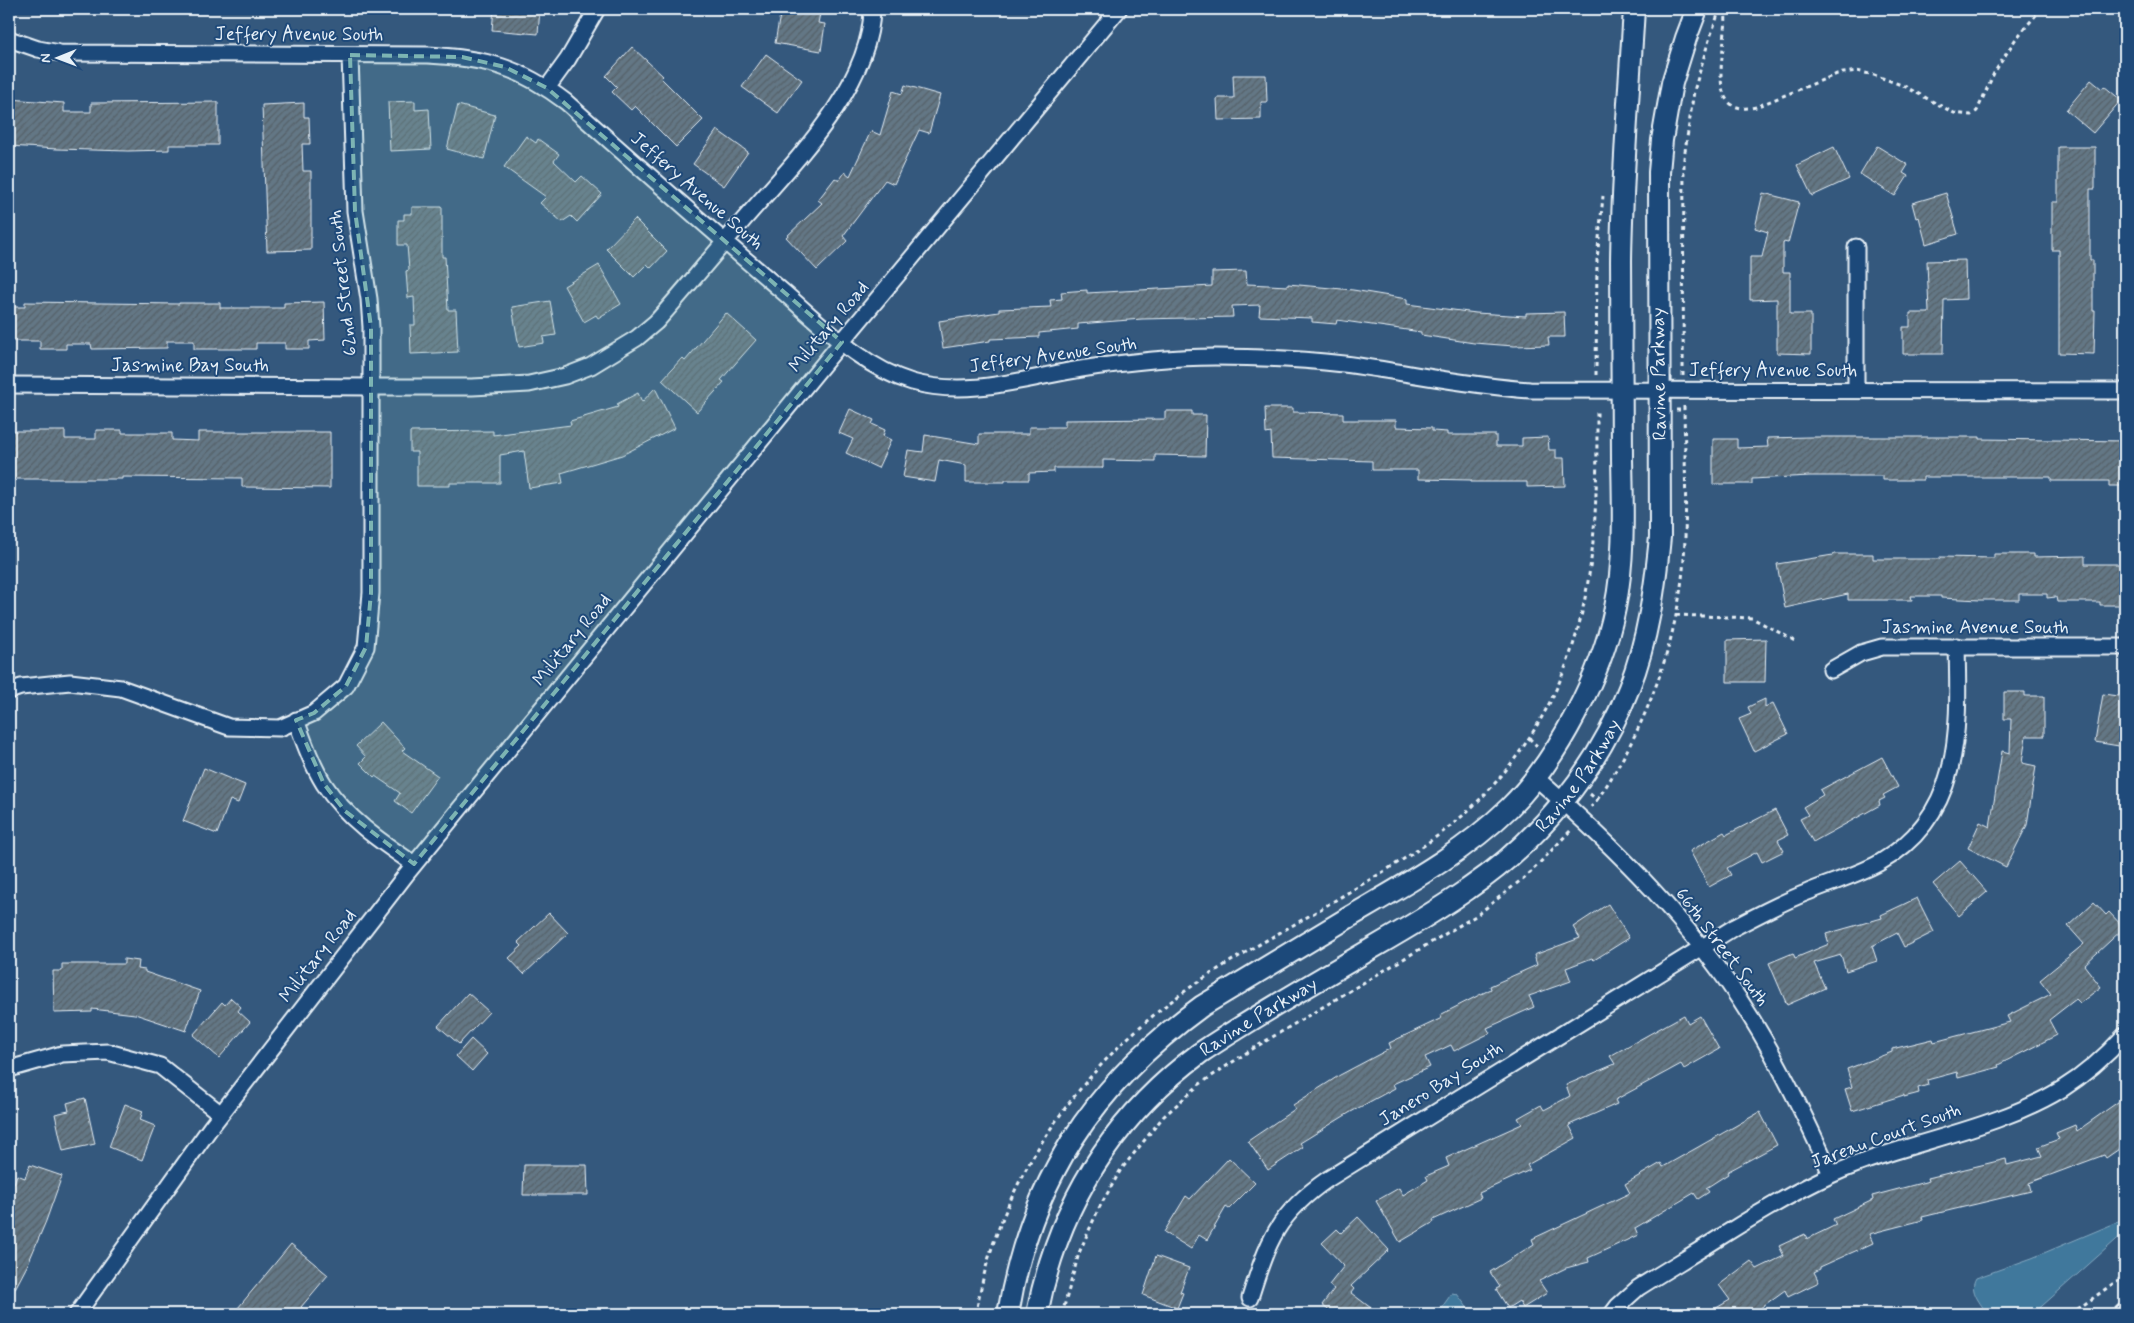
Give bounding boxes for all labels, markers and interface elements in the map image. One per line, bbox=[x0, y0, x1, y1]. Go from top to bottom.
street label: Jeffery Avenue South bbox=[215, 22, 383, 47]
north arrow bbox=[32, 32, 82, 82]
text: N bbox=[37, 53, 55, 63]
street label: Jeffery Avenue South bbox=[625, 126, 769, 256]
street label: 62nd Street South bbox=[323, 209, 363, 357]
street label: Military Road bbox=[783, 276, 875, 378]
street label: Ravine Parkway bbox=[1645, 307, 1673, 441]
street label: Jeffery Avenue South bbox=[968, 331, 1138, 379]
street label: Jasmine Bay South bbox=[111, 353, 269, 378]
street label: Jeffery Avenue South bbox=[1689, 358, 1857, 383]
street label: Military Road bbox=[527, 588, 617, 692]
street label: Jasmine Avenue South bbox=[1881, 615, 2069, 640]
street label: Ravine Parkway bbox=[1529, 715, 1626, 838]
street label: 66th Street South bbox=[1669, 883, 1775, 1011]
street label: Military Road bbox=[274, 904, 362, 1008]
street label: Ravine Parkway bbox=[1195, 971, 1322, 1062]
street label: Janero Bay South bbox=[1374, 1036, 1508, 1132]
street label: Jareau Court South bbox=[1808, 1097, 1964, 1175]

